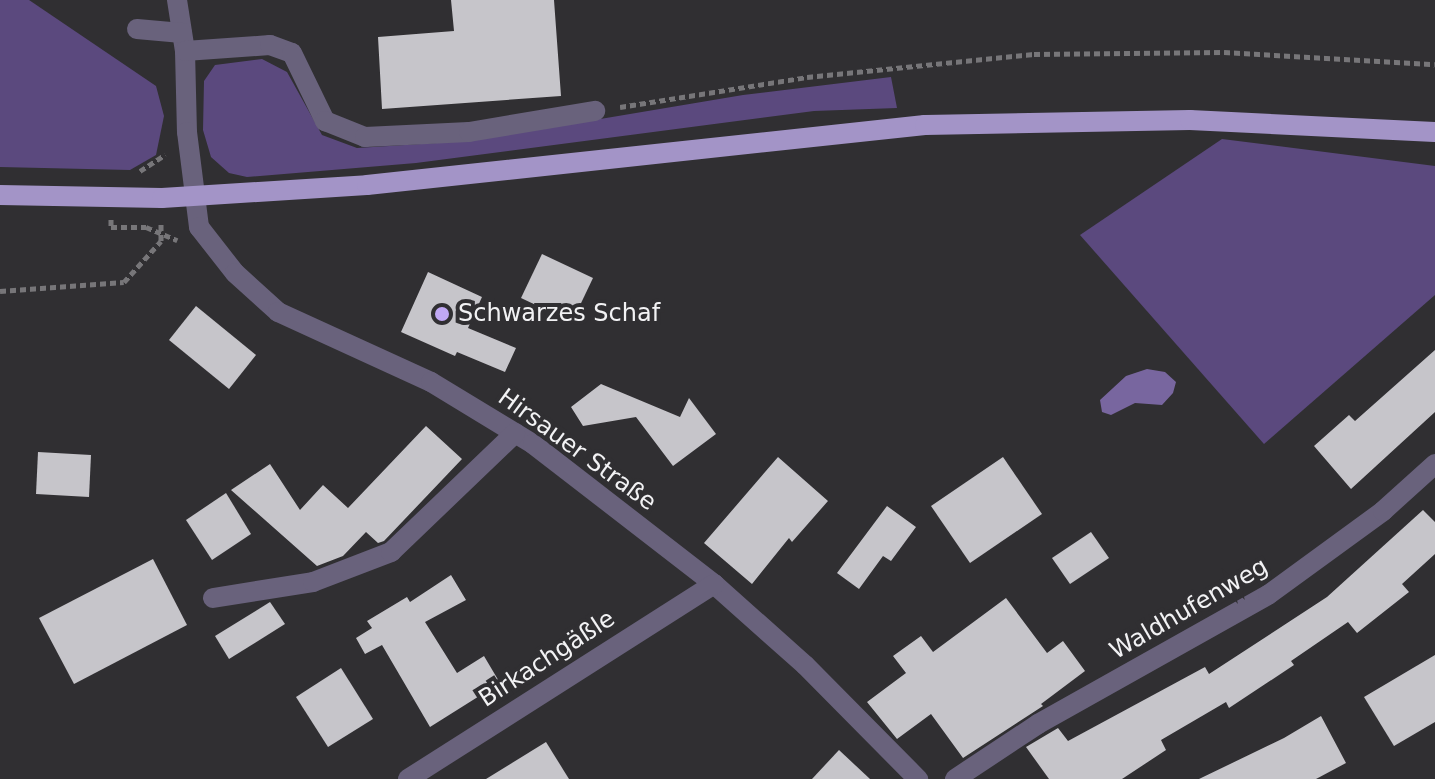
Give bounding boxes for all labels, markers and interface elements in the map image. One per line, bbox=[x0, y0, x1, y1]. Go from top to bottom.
place label: Schwarzes Schaf bbox=[458, 300, 660, 328]
marker: Schwarzes Schaf bbox=[433, 305, 451, 323]
street label: Hirsauer Straße bbox=[492, 383, 662, 517]
street label: Waldhufenweg bbox=[1105, 552, 1273, 666]
street label: Birkachgäßle bbox=[474, 604, 620, 714]

